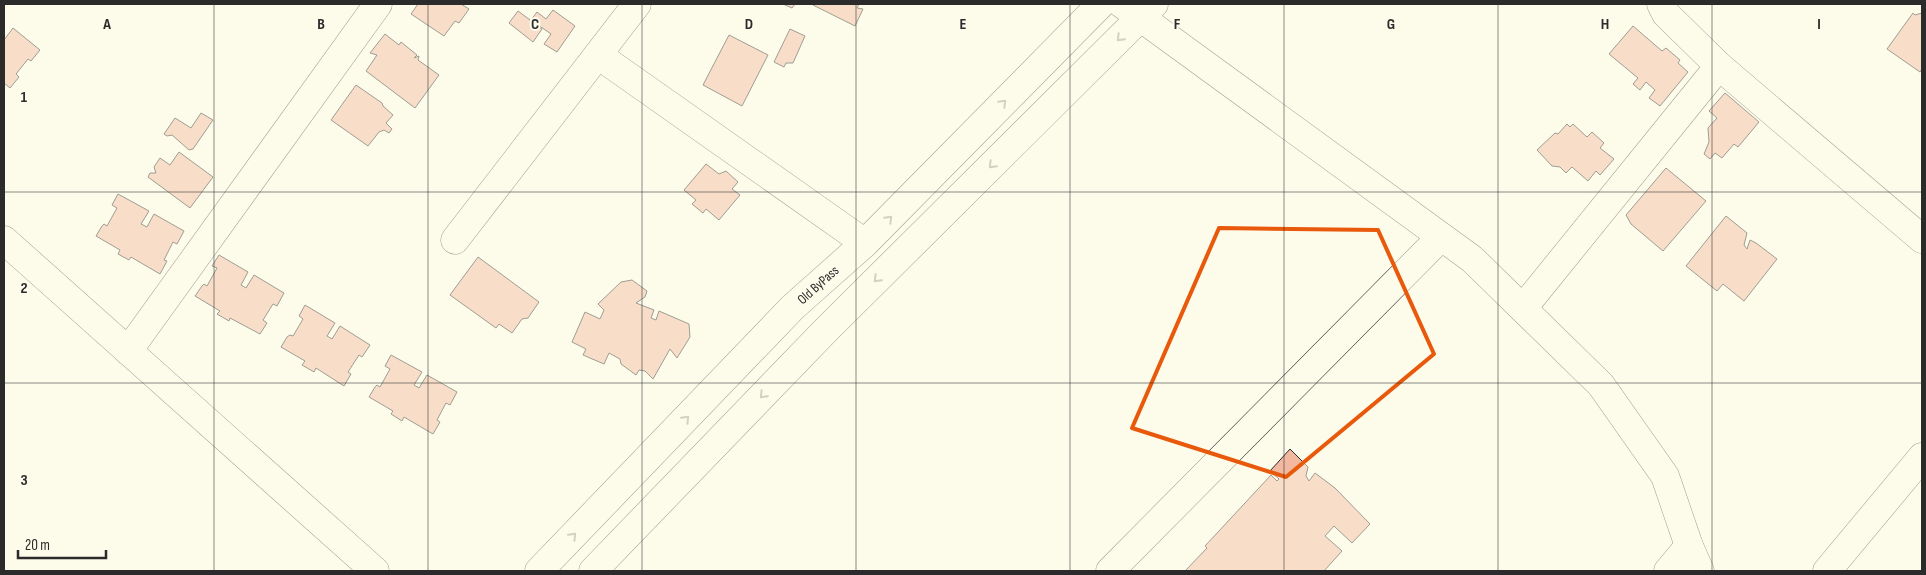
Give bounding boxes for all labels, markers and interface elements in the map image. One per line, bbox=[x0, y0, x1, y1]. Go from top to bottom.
text: A bbox=[102, 15, 111, 34]
text: B bbox=[317, 15, 325, 34]
text: C bbox=[531, 15, 539, 34]
text: D bbox=[745, 15, 753, 34]
text: E bbox=[960, 15, 967, 34]
text: F bbox=[1174, 15, 1181, 34]
text: G bbox=[1387, 15, 1395, 34]
text: H bbox=[1601, 15, 1609, 34]
text: I bbox=[1817, 15, 1821, 34]
one-way arrow bbox=[1117, 32, 1126, 41]
text: 1 bbox=[21, 88, 28, 107]
one-way arrow bbox=[997, 100, 1006, 109]
one-way arrow bbox=[989, 159, 998, 168]
one-way arrow bbox=[883, 216, 892, 225]
street label: Old ByPass bbox=[794, 262, 842, 308]
one-way arrow bbox=[873, 274, 882, 283]
text: 2 bbox=[20, 279, 28, 298]
one-way arrow bbox=[760, 389, 769, 398]
one-way arrow bbox=[680, 416, 689, 425]
text: 3 bbox=[20, 471, 28, 490]
scale bar bbox=[18, 528, 105, 560]
one-way arrow bbox=[567, 533, 576, 542]
text: 20 m bbox=[25, 536, 50, 555]

